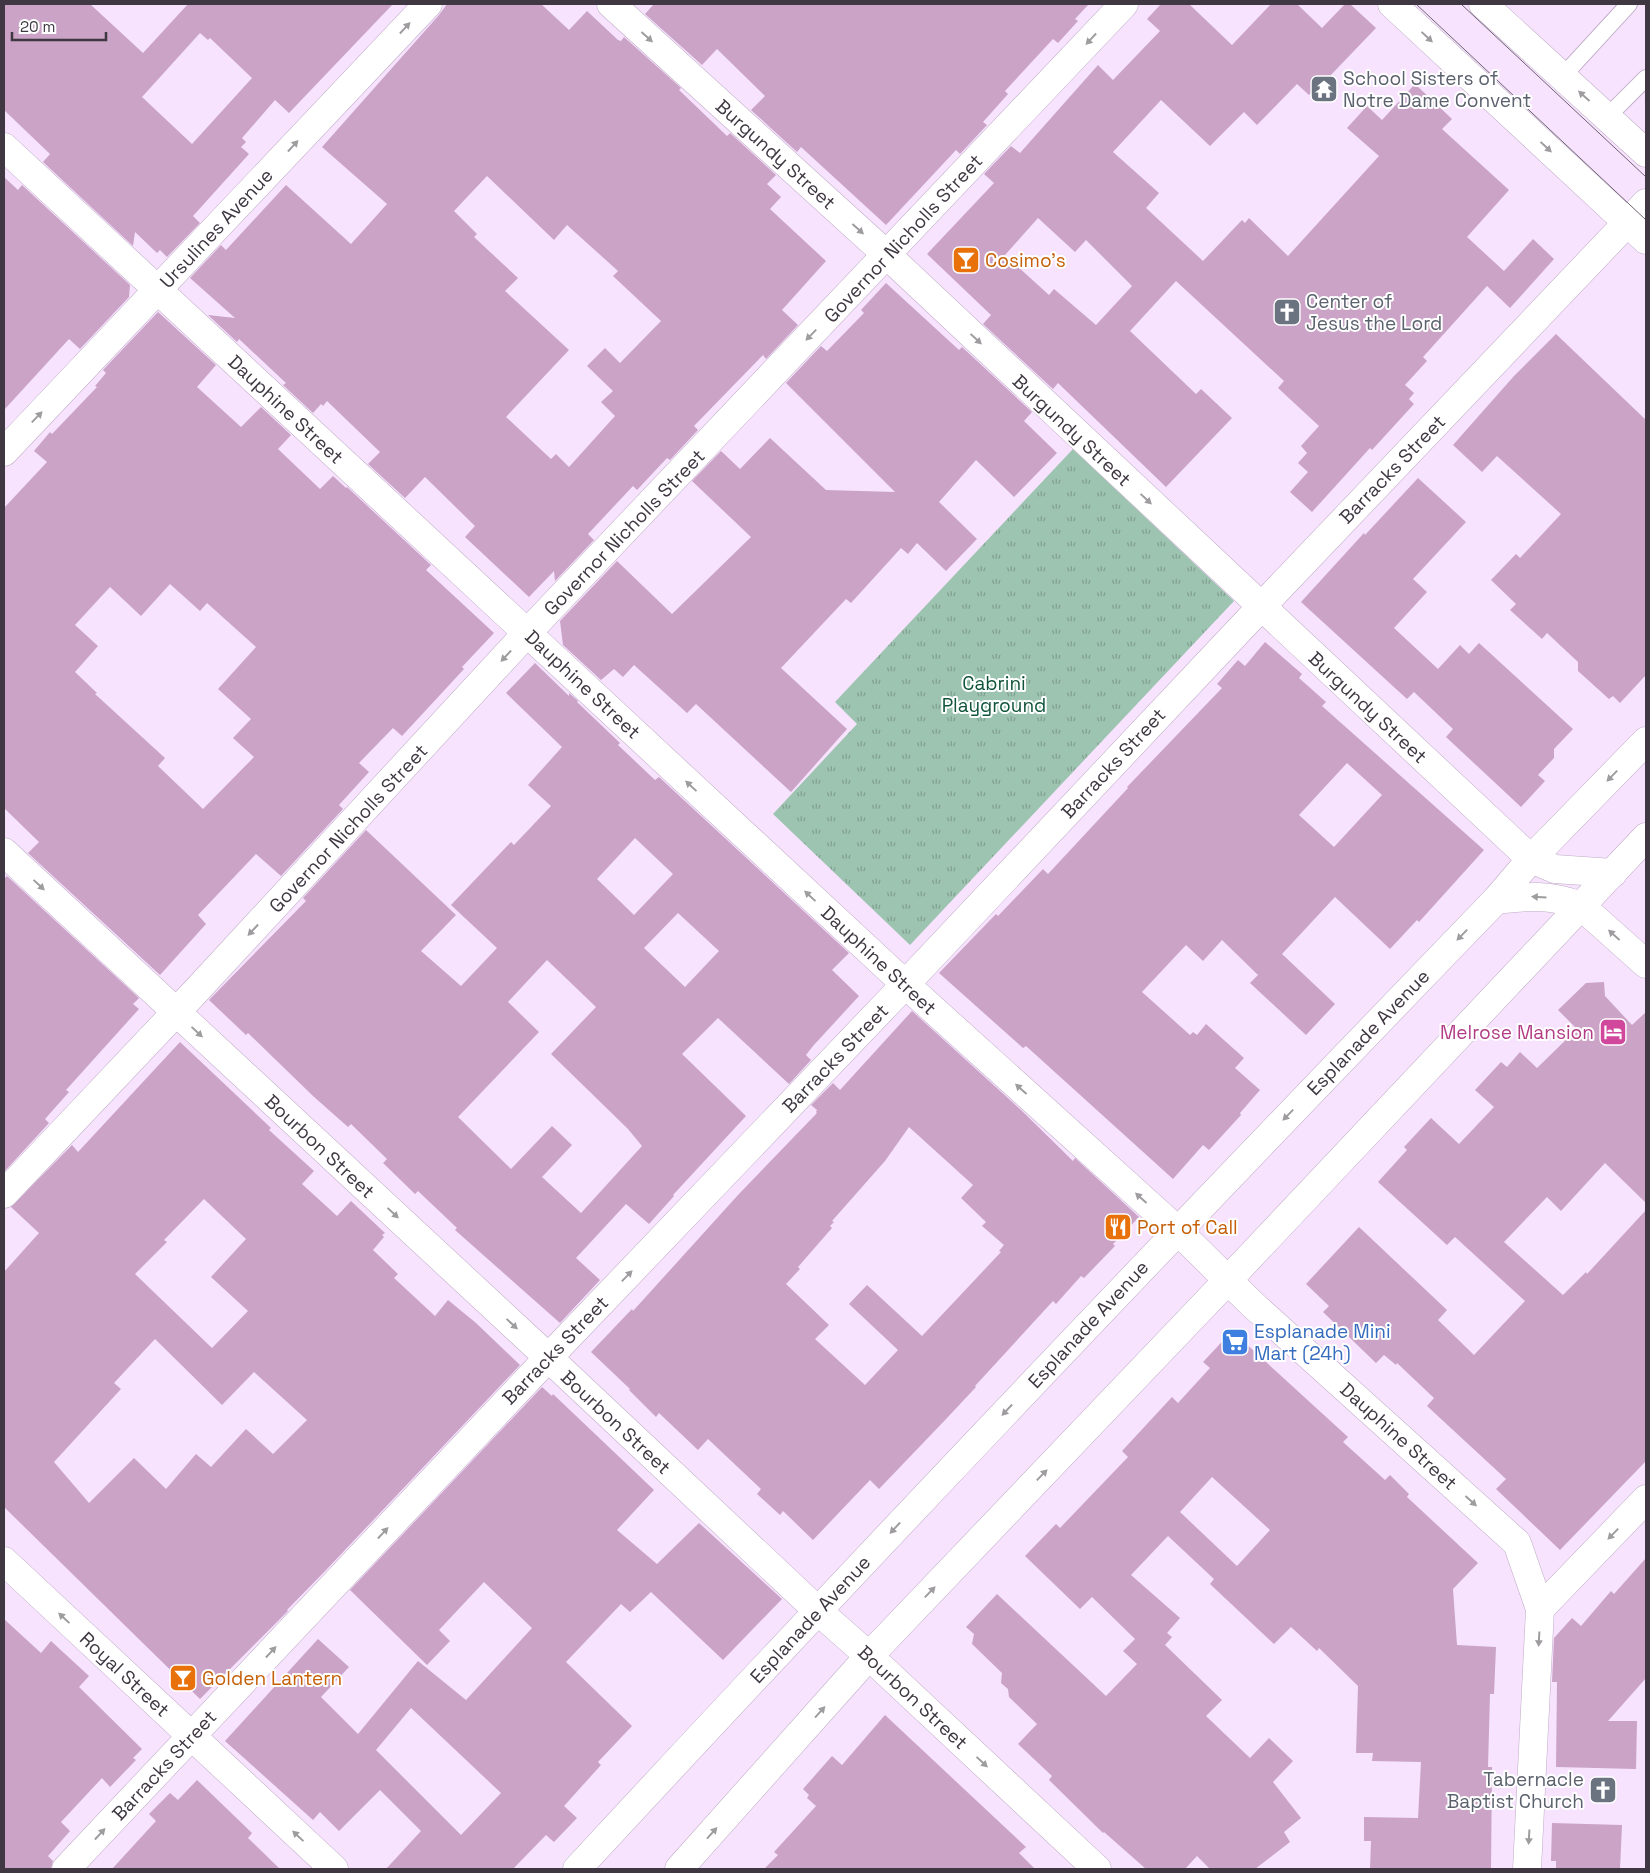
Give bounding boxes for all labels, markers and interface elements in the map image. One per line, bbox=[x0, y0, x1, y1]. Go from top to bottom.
scale bar bbox=[12, 10, 106, 42]
text: 20 m bbox=[20, 17, 55, 36]
one-way arrow bbox=[399, 22, 411, 34]
one-way arrow bbox=[640, 31, 653, 42]
one-way arrow bbox=[1421, 31, 1433, 43]
one-way arrow bbox=[1085, 33, 1097, 45]
place label: School Sisters of Notre Dame Convent bbox=[1343, 66, 1531, 113]
temple icon: School Sisters of Notre Dame Convent bbox=[1309, 74, 1339, 104]
one-way arrow bbox=[1579, 90, 1591, 102]
street label: Burgundy Street bbox=[710, 94, 841, 215]
one-way arrow bbox=[287, 140, 299, 152]
one-way arrow bbox=[1540, 142, 1553, 153]
street label: Governor Nicholls Street bbox=[819, 149, 988, 328]
street label: Ursulines Avenue bbox=[154, 163, 278, 294]
one-way arrow bbox=[851, 223, 864, 234]
bar icon: Cosimo's bbox=[951, 245, 981, 275]
place label: Cosimo's bbox=[985, 248, 1066, 273]
place label: Center of Jesus the Lord bbox=[1306, 289, 1442, 336]
church icon: Center of Jesus the Lord bbox=[1272, 297, 1302, 327]
one-way arrow bbox=[805, 329, 817, 341]
one-way arrow bbox=[970, 333, 982, 345]
street label: Dauphine Street bbox=[223, 349, 349, 469]
street label: Burgundy Street bbox=[1007, 369, 1136, 492]
street label: Barracks Street bbox=[1334, 409, 1451, 529]
one-way arrow bbox=[31, 411, 43, 423]
street label: Governor Nicholls Street bbox=[538, 444, 710, 621]
one-way arrow bbox=[1139, 493, 1151, 505]
street label: Dauphine Street bbox=[520, 624, 646, 744]
street label: Burgundy Street bbox=[1303, 646, 1432, 769]
one-way arrow bbox=[500, 650, 512, 662]
park label: Cabrini Playground bbox=[942, 671, 1046, 718]
street label: Barracks Street bbox=[1056, 703, 1171, 824]
street label: Governor Nicholls Street bbox=[264, 739, 433, 918]
one-way arrow bbox=[1606, 770, 1618, 782]
one-way arrow bbox=[686, 780, 698, 792]
one-way arrow bbox=[33, 879, 45, 891]
one-way arrow bbox=[805, 890, 817, 902]
one-way arrow bbox=[1531, 893, 1547, 901]
street label: Dauphine Street bbox=[816, 900, 942, 1020]
one-way arrow bbox=[247, 923, 259, 935]
one-way arrow bbox=[1456, 929, 1468, 941]
one-way arrow bbox=[1608, 929, 1620, 941]
street label: Esplanade Avenue bbox=[1302, 964, 1435, 1101]
street label: Barracks Street bbox=[777, 998, 894, 1118]
hotel icon: Melrose Mansion bbox=[1598, 1017, 1628, 1047]
place label: Melrose Mansion bbox=[1440, 1020, 1594, 1045]
one-way arrow bbox=[190, 1026, 202, 1038]
one-way arrow bbox=[1015, 1083, 1027, 1095]
street label: Bourbon Street bbox=[259, 1089, 380, 1204]
one-way arrow bbox=[1282, 1109, 1294, 1121]
one-way arrow bbox=[1135, 1192, 1148, 1203]
one-way arrow bbox=[386, 1207, 398, 1219]
restaurant icon: Port of Call bbox=[1103, 1212, 1133, 1242]
place label: Port of Call bbox=[1137, 1215, 1238, 1240]
street label: Esplanade Avenue bbox=[1023, 1255, 1154, 1394]
one-way arrow bbox=[621, 1270, 633, 1282]
street label: Barracks Street bbox=[497, 1290, 614, 1410]
one-way arrow bbox=[506, 1318, 518, 1330]
place label: Esplanade Mini Mart (24h) bbox=[1254, 1319, 1391, 1366]
supermarket icon: Esplanade Mini Mart (24h) bbox=[1220, 1327, 1250, 1357]
street label: Bourbon Street bbox=[555, 1365, 676, 1480]
street label: Dauphine Street bbox=[1335, 1377, 1463, 1496]
one-way arrow bbox=[1001, 1404, 1013, 1416]
one-way arrow bbox=[1036, 1469, 1048, 1481]
one-way arrow bbox=[1464, 1496, 1477, 1507]
one-way arrow bbox=[889, 1522, 901, 1534]
one-way arrow bbox=[377, 1528, 389, 1540]
one-way arrow bbox=[1607, 1528, 1619, 1540]
street label: Esplanade Avenue bbox=[745, 1550, 876, 1689]
one-way arrow bbox=[924, 1586, 936, 1598]
one-way arrow bbox=[59, 1612, 71, 1624]
street label: Royal Street bbox=[74, 1626, 175, 1722]
one-way arrow bbox=[1534, 1632, 1542, 1648]
street label: Bourbon Street bbox=[852, 1640, 973, 1755]
one-way arrow bbox=[265, 1646, 277, 1658]
bar icon: Golden Lantern bbox=[168, 1663, 198, 1693]
place label: Golden Lantern bbox=[202, 1666, 342, 1691]
street label: Barracks Street bbox=[107, 1705, 222, 1826]
one-way arrow bbox=[814, 1705, 825, 1718]
one-way arrow bbox=[975, 1756, 987, 1768]
place label: Tabernacle Baptist Church bbox=[1447, 1767, 1584, 1814]
church icon: Tabernacle Baptist Church bbox=[1588, 1775, 1618, 1805]
one-way arrow bbox=[706, 1826, 717, 1839]
one-way arrow bbox=[94, 1828, 106, 1840]
one-way arrow bbox=[1524, 1829, 1532, 1845]
one-way arrow bbox=[292, 1830, 304, 1842]

